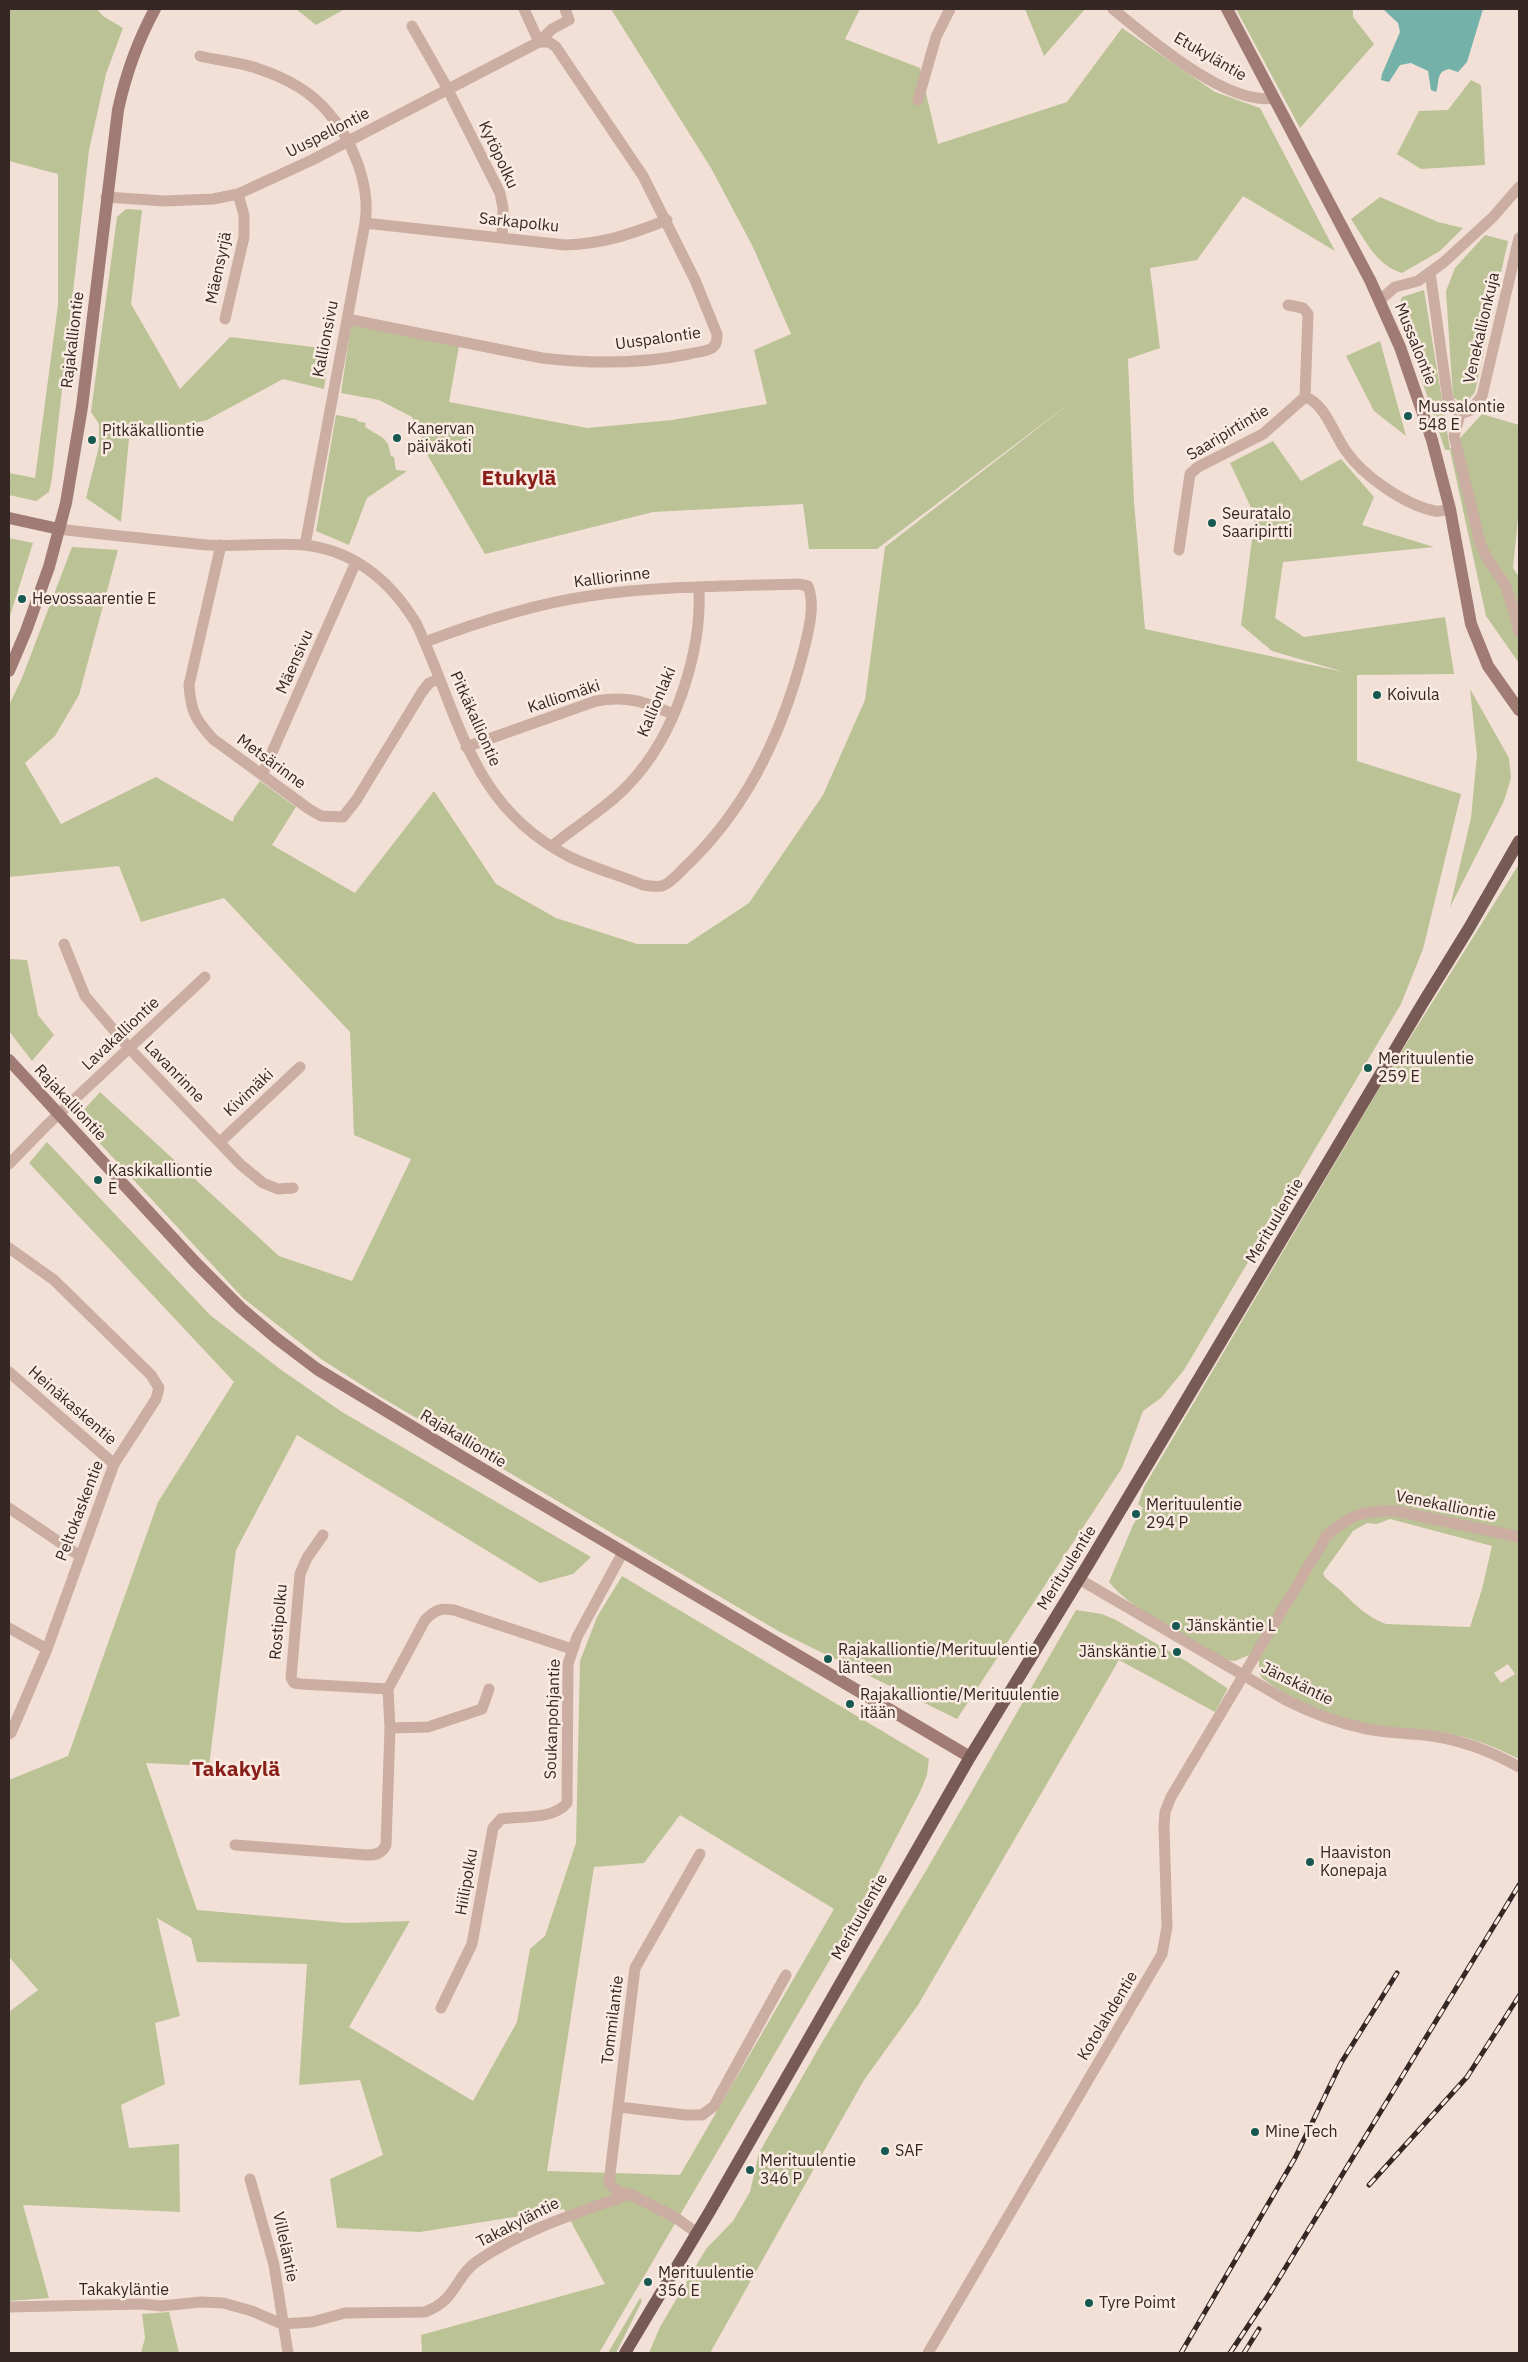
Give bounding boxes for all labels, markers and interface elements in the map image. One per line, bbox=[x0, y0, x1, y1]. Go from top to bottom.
street label: Etukyläntie bbox=[1170, 28, 1250, 86]
street label: Uuspellontie bbox=[283, 104, 373, 162]
street label: Kytöpolku bbox=[474, 118, 522, 192]
street label: Sarkapolku bbox=[478, 209, 560, 237]
street label: Mäensyrjä bbox=[202, 230, 236, 306]
street label: Venekallionkuja bbox=[1460, 271, 1504, 385]
street label: Rajakalliontie bbox=[58, 291, 88, 389]
street label: Kallionsivu bbox=[309, 299, 343, 379]
street label: Mussalontie bbox=[1390, 300, 1440, 388]
street label: Uuspalontie bbox=[614, 323, 702, 355]
place label: Mussalontie 548 E bbox=[1418, 397, 1505, 435]
street label: Saaripirtintie bbox=[1183, 401, 1273, 465]
marker: Mussalontie 548 E bbox=[1402, 410, 1414, 422]
place label: Kanervan päiväkoti bbox=[407, 419, 475, 457]
place label: Pitkäkalliontie P bbox=[102, 421, 204, 459]
marker: Kanervan päiväkoti bbox=[391, 432, 403, 444]
marker: Pitkäkalliontie P bbox=[86, 434, 98, 446]
district label: Etukylä bbox=[482, 466, 556, 492]
place label: Seuratalo Saaripirtti bbox=[1222, 504, 1293, 542]
marker: Seuratalo Saaripirtti bbox=[1206, 517, 1218, 529]
street label: Kalliorinne bbox=[573, 564, 651, 592]
place label: Hevossaarentie E bbox=[32, 589, 156, 609]
marker: Hevossaarentie E bbox=[16, 593, 28, 605]
street label: Mäensivu bbox=[272, 627, 318, 697]
street label: Kallionlaki bbox=[634, 664, 680, 740]
street label: Pitkäkalliontie bbox=[445, 668, 505, 770]
street label: Kalliomäki bbox=[525, 676, 603, 718]
place label: Koivula bbox=[1387, 685, 1440, 705]
marker: Koivula bbox=[1371, 689, 1383, 701]
street label: Metsärinne bbox=[233, 731, 309, 793]
street label: Lavakalliontie bbox=[78, 993, 164, 1075]
street label: Lavanrinne bbox=[140, 1037, 208, 1107]
place label: Merituulentie 259 E bbox=[1378, 1049, 1474, 1087]
street label: Rajakalliontie bbox=[30, 1061, 110, 1145]
marker: Merituulentie 259 E bbox=[1362, 1062, 1374, 1074]
street label: Kivimäki bbox=[220, 1065, 278, 1121]
place label: Kaskikalliontie E bbox=[108, 1161, 213, 1199]
marker: Kaskikalliontie E bbox=[92, 1174, 104, 1186]
street label: Merituulentie bbox=[1242, 1175, 1308, 1267]
street label: Heinäkaskentie bbox=[24, 1362, 120, 1450]
street label: Rajakalliontie bbox=[416, 1406, 510, 1472]
street label: Peltokaskentie bbox=[52, 1458, 108, 1564]
street label: Venekalliontie bbox=[1394, 1487, 1498, 1525]
place label: Merituulentie 294 P bbox=[1146, 1495, 1242, 1533]
marker: Merituulentie 294 P bbox=[1130, 1508, 1142, 1520]
street label: Merituulentie bbox=[1033, 1522, 1101, 1614]
street label: Rostipolku bbox=[266, 1583, 292, 1661]
place label: Jänskäntie L bbox=[1186, 1616, 1276, 1636]
marker: Jänskäntie L bbox=[1170, 1620, 1182, 1632]
place label: Rajakalliontie/Merituulentie länteen bbox=[838, 1640, 1037, 1678]
place label: Jänskäntie I bbox=[1079, 1642, 1167, 1662]
marker: Jänskäntie I bbox=[1171, 1646, 1183, 1658]
marker: Rajakalliontie/Merituulentie länteen bbox=[822, 1653, 834, 1665]
street label: Soukanpohjantie bbox=[541, 1658, 565, 1780]
street label: Jänskäntie bbox=[1258, 1658, 1336, 1710]
place label: Rajakalliontie/Merituulentie itään bbox=[860, 1685, 1059, 1723]
marker: Rajakalliontie/Merituulentie itään bbox=[844, 1698, 856, 1710]
district label: Takakylä bbox=[192, 1757, 280, 1783]
place label: Haaviston Konepaja bbox=[1320, 1843, 1391, 1881]
street label: Hiilipolku bbox=[452, 1847, 482, 1917]
marker: Haaviston Konepaja bbox=[1304, 1856, 1316, 1868]
street label: Merituulentie bbox=[828, 1871, 892, 1963]
street label: Kotolahdentie bbox=[1074, 1968, 1142, 2064]
street label: Tommilantie bbox=[598, 1974, 628, 2066]
place label: Mine Tech bbox=[1265, 2122, 1338, 2142]
marker: Mine Tech bbox=[1249, 2126, 1261, 2138]
place label: SAF bbox=[895, 2141, 923, 2161]
marker: SAF bbox=[879, 2145, 891, 2157]
place label: Merituulentie 346 P bbox=[760, 2151, 856, 2189]
marker: Merituulentie 346 P bbox=[744, 2164, 756, 2176]
street label: Takakyläntie bbox=[473, 2194, 563, 2252]
street label: Villeläntie bbox=[268, 2210, 302, 2284]
place label: Merituulentie 356 E bbox=[658, 2263, 754, 2301]
marker: Merituulentie 356 E bbox=[642, 2276, 654, 2288]
street label: Takakyläntie bbox=[79, 2280, 169, 2300]
place label: Tyre Poimt bbox=[1099, 2293, 1176, 2313]
marker: Tyre Poimt bbox=[1083, 2297, 1095, 2309]

